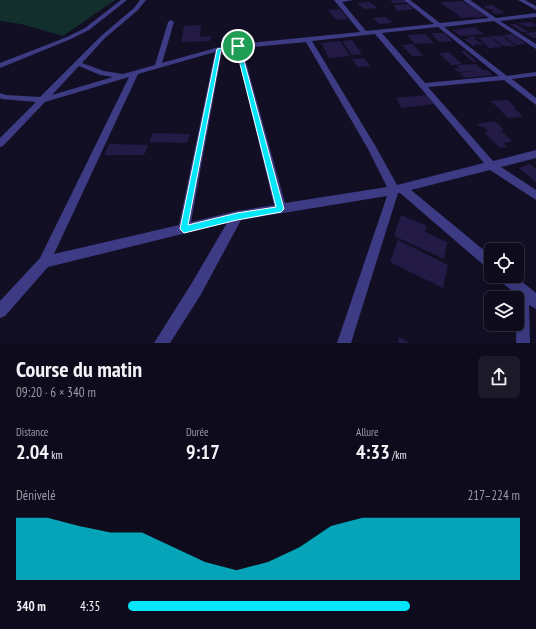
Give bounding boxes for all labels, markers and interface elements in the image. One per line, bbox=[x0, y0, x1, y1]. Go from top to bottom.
pin bbox=[221, 29, 255, 63]
icon: arrive bbox=[227, 35, 249, 57]
map controls bbox=[484, 243, 524, 331]
button: locate bbox=[484, 243, 524, 283]
button: layers bbox=[484, 291, 524, 331]
text: Course du matin bbox=[16, 355, 142, 383]
button: share bbox=[478, 356, 520, 398]
text: 09:20 · 6 × 340 m bbox=[16, 384, 96, 401]
text: Distance bbox=[16, 425, 48, 439]
text: Durée bbox=[186, 425, 209, 439]
text: Allure bbox=[356, 425, 379, 439]
text: 2.04 bbox=[16, 439, 49, 465]
text: 9:17 bbox=[186, 439, 220, 465]
text: 4:33 bbox=[356, 439, 390, 465]
text: km bbox=[49, 448, 63, 462]
text: /km bbox=[390, 448, 407, 462]
text: Dénivelé bbox=[16, 487, 56, 504]
text: 217–224 m bbox=[467, 487, 520, 504]
text: 340 m bbox=[16, 598, 46, 615]
text: 4:35 bbox=[80, 598, 100, 615]

